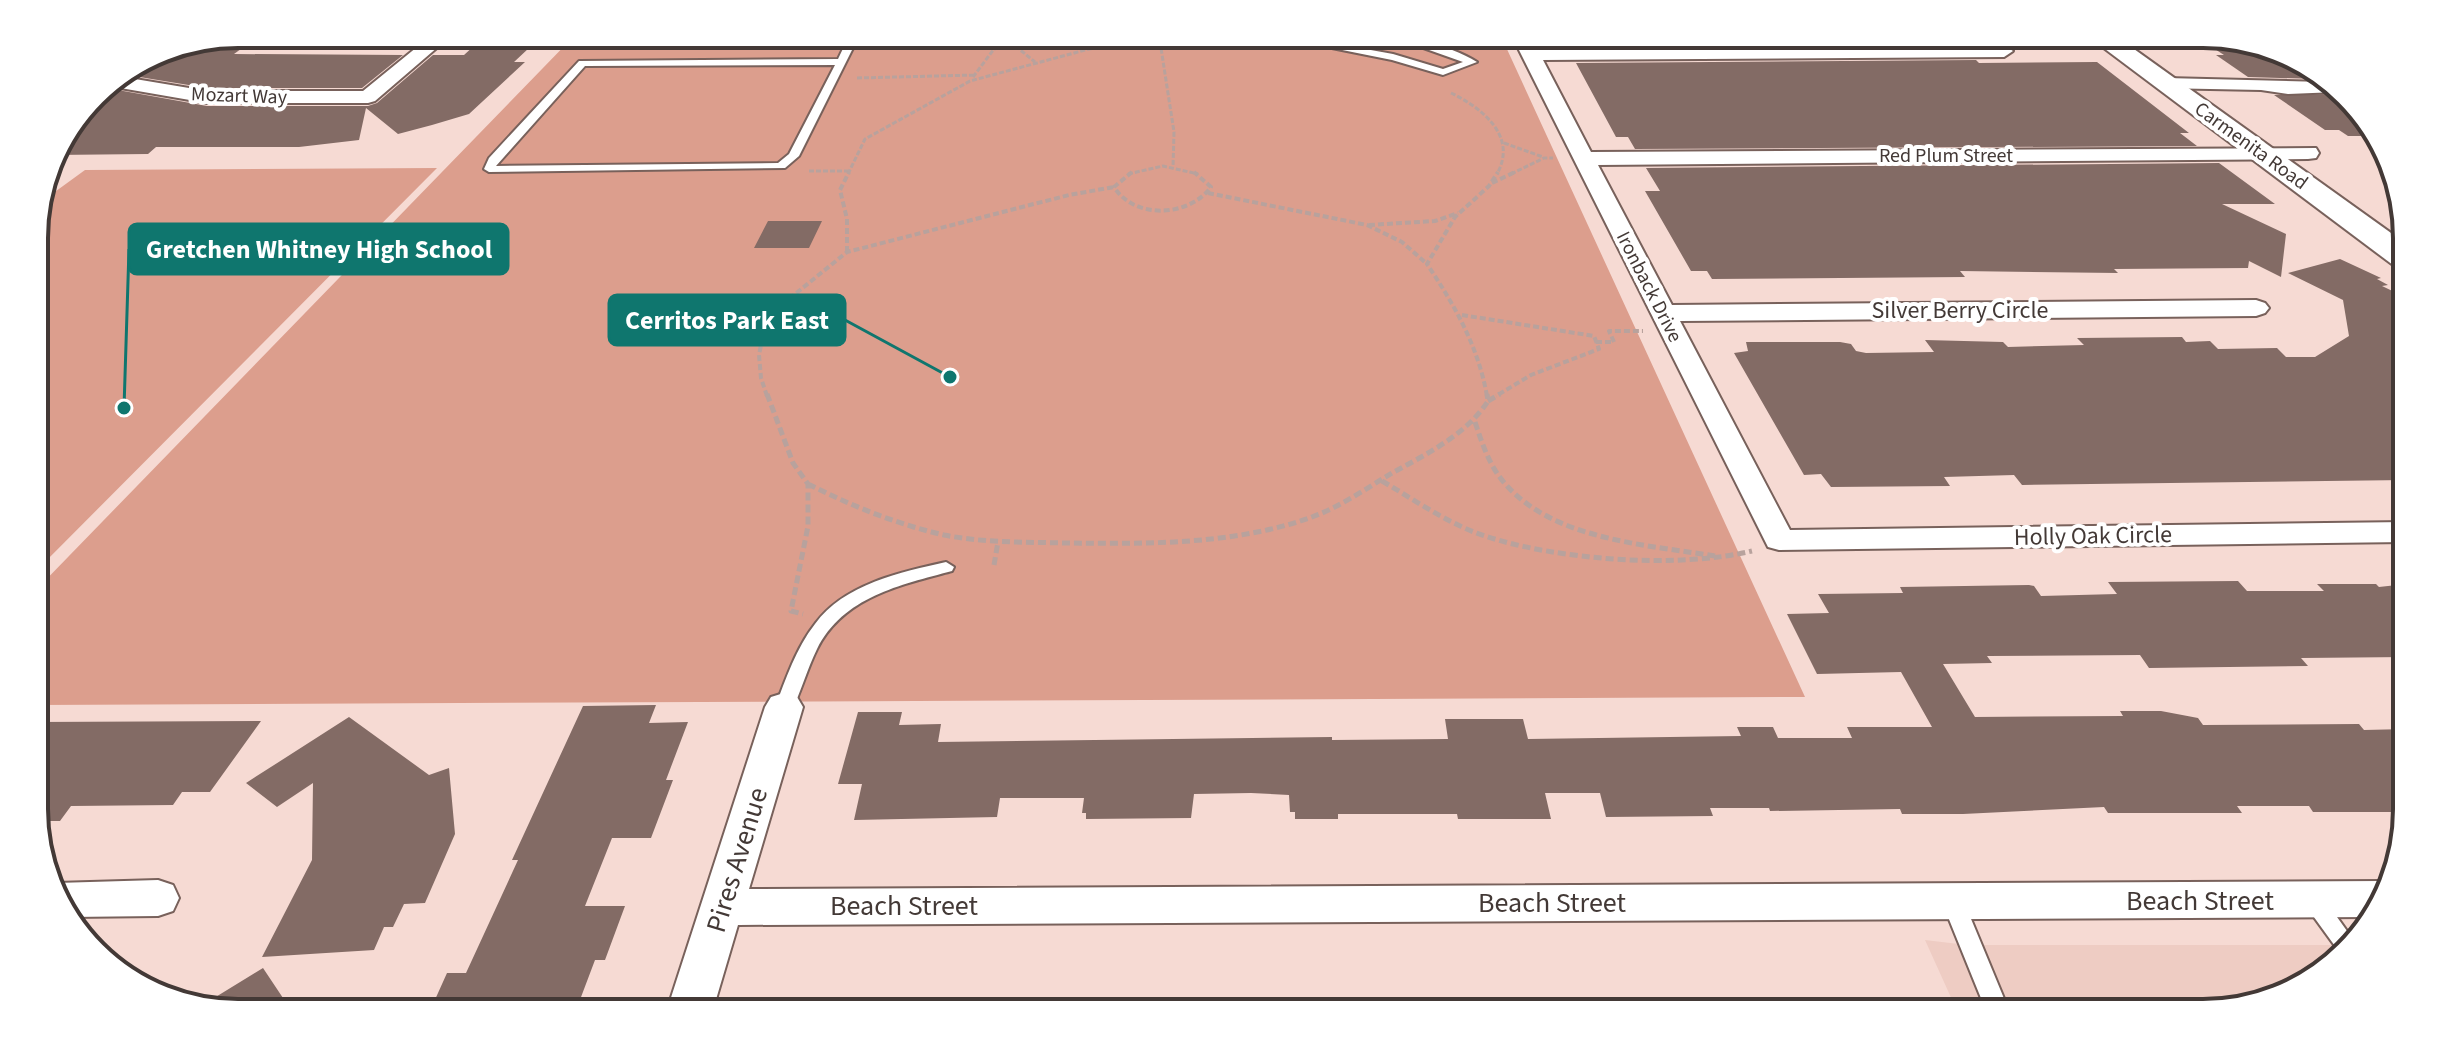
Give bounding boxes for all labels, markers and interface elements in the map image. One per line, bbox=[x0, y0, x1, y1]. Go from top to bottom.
street label: Mozart Way bbox=[191, 80, 288, 112]
street label: Carmenita Road bbox=[2189, 95, 2313, 197]
street label: Red Plum Street bbox=[1879, 142, 2013, 170]
callout: Gretchen Whitney High School bbox=[129, 224, 508, 274]
street label: Ironback Drive bbox=[1609, 227, 1689, 347]
text: Gretchen Whitney High School bbox=[146, 231, 493, 268]
street label: Silver Berry Circle bbox=[1872, 293, 2048, 328]
callout: Cerritos Park East bbox=[609, 295, 845, 345]
text: Cerritos Park East bbox=[625, 302, 829, 339]
street label: Holly Oak Circle bbox=[2014, 517, 2172, 555]
street label: Pires Avenue bbox=[696, 783, 778, 937]
street label: Beach Street bbox=[2126, 881, 2274, 921]
street label: Beach Street bbox=[1478, 883, 1626, 923]
street label: Beach Street bbox=[830, 886, 978, 926]

